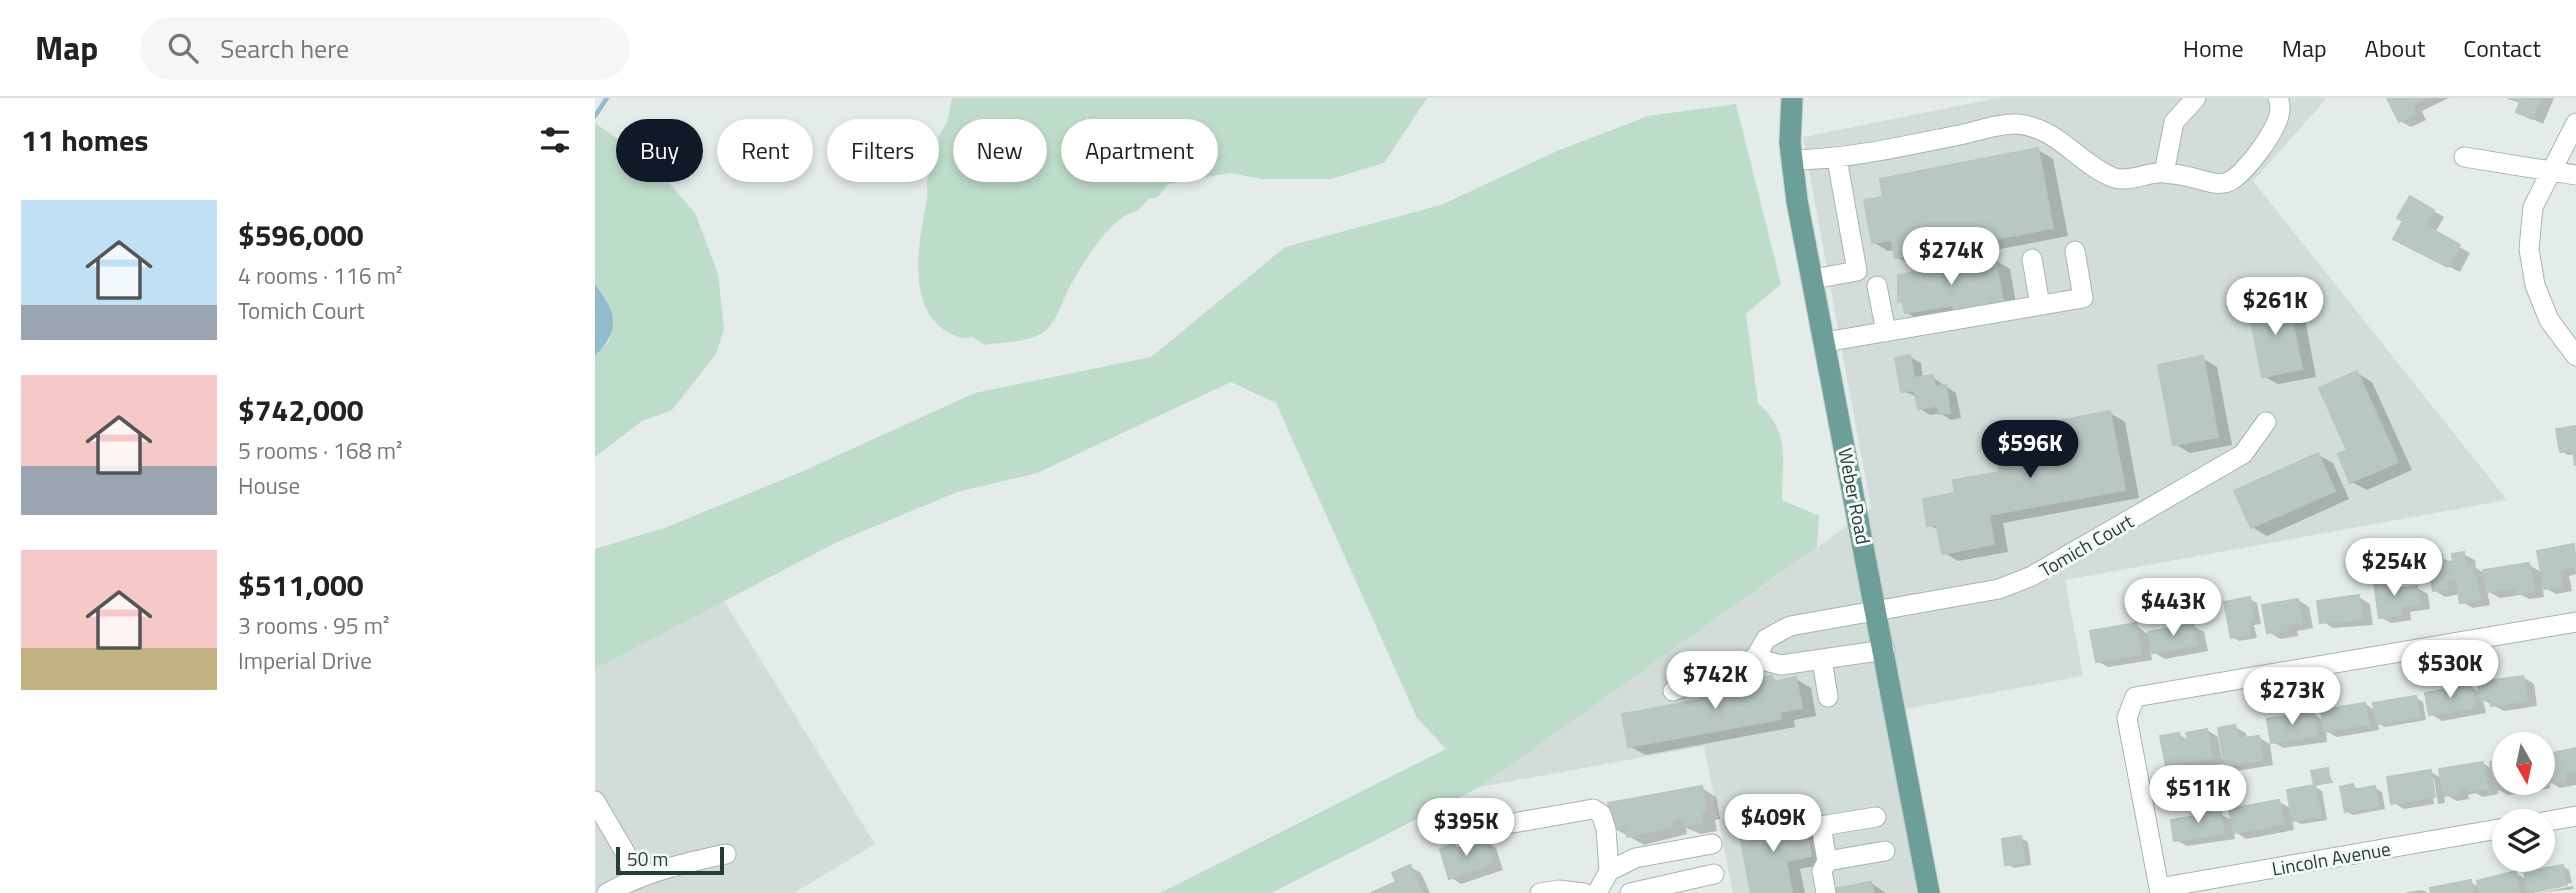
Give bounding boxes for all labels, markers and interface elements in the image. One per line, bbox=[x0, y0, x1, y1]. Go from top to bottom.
search box bbox=[140, 17, 630, 80]
text: Map bbox=[35, 23, 98, 73]
icon: search bbox=[164, 29, 202, 67]
text: Search here bbox=[220, 29, 349, 68]
text: Home bbox=[2183, 30, 2244, 66]
text: Map bbox=[2282, 30, 2327, 66]
text: About bbox=[2365, 30, 2425, 66]
text: Contact bbox=[2463, 30, 2541, 66]
text: 11 homes bbox=[21, 117, 148, 163]
chip: Buy bbox=[616, 119, 703, 182]
chip: Rent bbox=[717, 119, 813, 182]
chip: Filters bbox=[827, 119, 939, 182]
chip: New bbox=[953, 119, 1047, 182]
chip: Apartment bbox=[1061, 119, 1218, 182]
icon: filters bbox=[536, 121, 574, 159]
text: $596,000 bbox=[238, 212, 364, 258]
icon: home bbox=[77, 228, 161, 312]
pin: $274K bbox=[1902, 228, 2000, 287]
text: $274K bbox=[1918, 232, 1984, 267]
text: 4 rooms · 116 m² bbox=[238, 258, 402, 293]
pin: $261K bbox=[2226, 278, 2324, 337]
text: $261K bbox=[2242, 282, 2308, 317]
text: Tomich Court bbox=[238, 293, 365, 328]
text: $742,000 bbox=[238, 387, 364, 433]
icon: home bbox=[77, 403, 161, 487]
pin: $596K bbox=[1981, 420, 2079, 480]
text: $596K bbox=[1997, 425, 2063, 460]
text: 5 rooms · 168 m² bbox=[238, 433, 402, 468]
street label: Weber Road bbox=[1831, 445, 1879, 547]
text: House bbox=[238, 468, 300, 503]
street label: Tomich Court bbox=[2033, 506, 2139, 584]
pin: $254K bbox=[2345, 538, 2443, 598]
text: $254K bbox=[2361, 543, 2427, 578]
text: $511,000 bbox=[238, 562, 364, 608]
icon: home bbox=[77, 578, 161, 662]
pin: $443K bbox=[2124, 578, 2222, 638]
text: $443K bbox=[2140, 583, 2206, 618]
text: 3 rooms · 95 m² bbox=[238, 608, 389, 643]
pin: $530K bbox=[2401, 640, 2499, 700]
text: Imperial Drive bbox=[238, 643, 372, 678]
text: $530K bbox=[2417, 645, 2483, 680]
pin: $742K bbox=[1666, 652, 1764, 711]
text: $742K bbox=[1682, 656, 1748, 691]
pin: $273K bbox=[2243, 668, 2341, 727]
text: $273K bbox=[2259, 672, 2325, 707]
north arrow bbox=[2492, 732, 2555, 794]
map controls bbox=[2492, 732, 2555, 872]
pin: $511K bbox=[2149, 766, 2247, 825]
text: $511K bbox=[2165, 770, 2231, 805]
pin: $409K bbox=[1724, 794, 1822, 854]
pin: $395K bbox=[1417, 798, 1515, 858]
text: $409K bbox=[1740, 799, 1806, 834]
text: $395K bbox=[1433, 803, 1499, 838]
button: layers bbox=[2492, 809, 2555, 872]
street label: Lincoln Avenue bbox=[2269, 833, 2393, 883]
scale bar bbox=[616, 844, 725, 876]
text: 50 m bbox=[627, 844, 668, 873]

